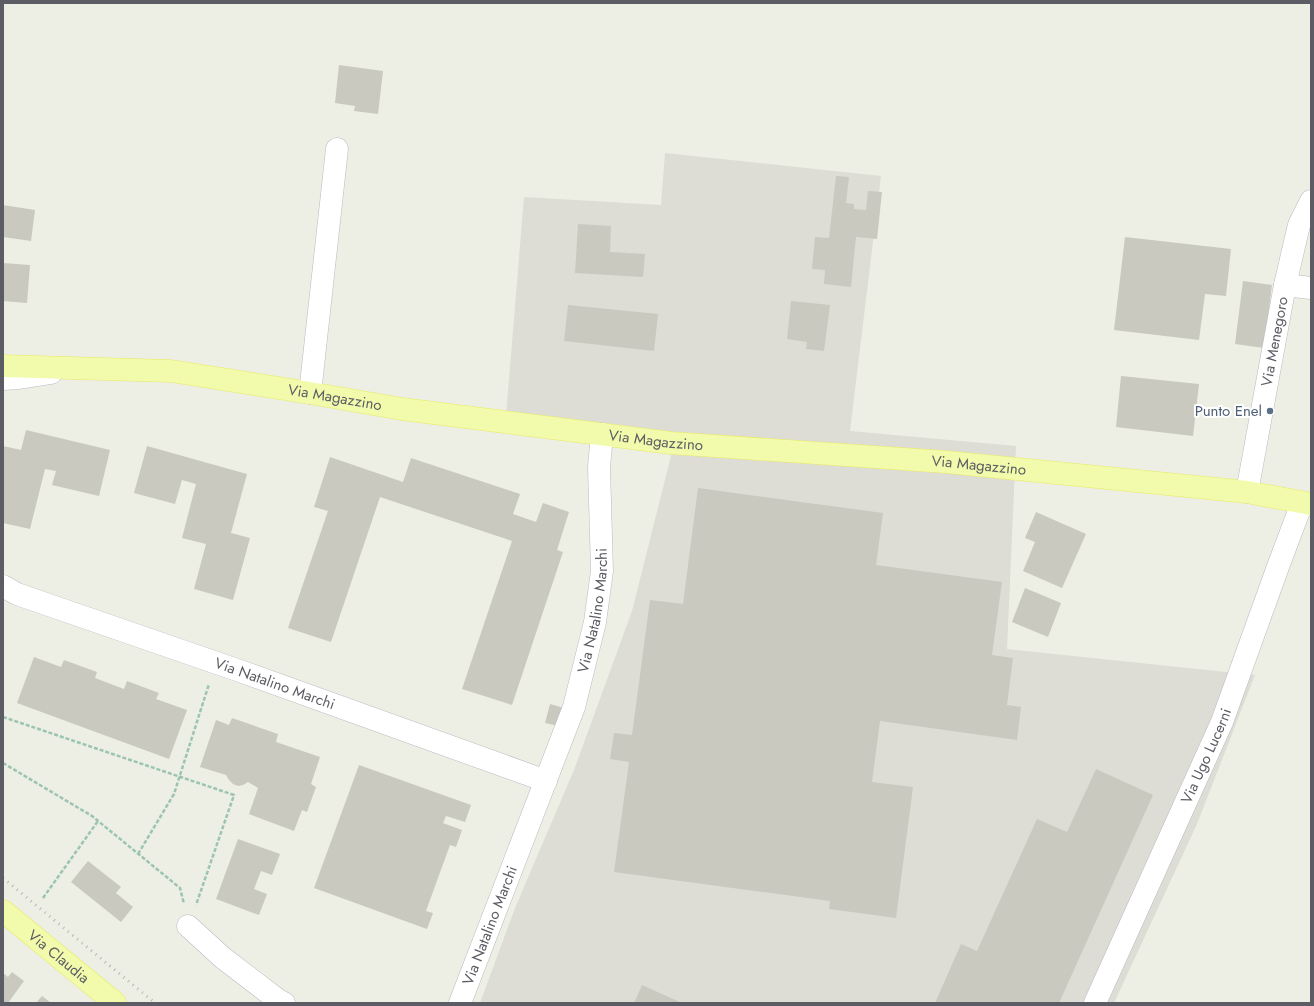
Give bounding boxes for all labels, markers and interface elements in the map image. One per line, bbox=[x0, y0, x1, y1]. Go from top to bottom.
street label: Via Menegoro bbox=[1256, 295, 1294, 388]
street label: Via Magazzino bbox=[286, 379, 383, 416]
place label: Punto Enel bbox=[1195, 400, 1262, 422]
marker: Punto Enel bbox=[1265, 406, 1275, 416]
street label: Via Magazzino bbox=[607, 424, 704, 456]
street label: Via Magazzino bbox=[931, 450, 1027, 481]
street label: Via Natalino Marchi bbox=[572, 548, 613, 675]
street label: Via Natalino Marchi bbox=[212, 652, 338, 715]
street label: Via Ugo Lucerni bbox=[1175, 705, 1237, 807]
street label: Via Natalino Marchi bbox=[457, 863, 523, 989]
street label: Via Claudia bbox=[23, 925, 94, 989]

